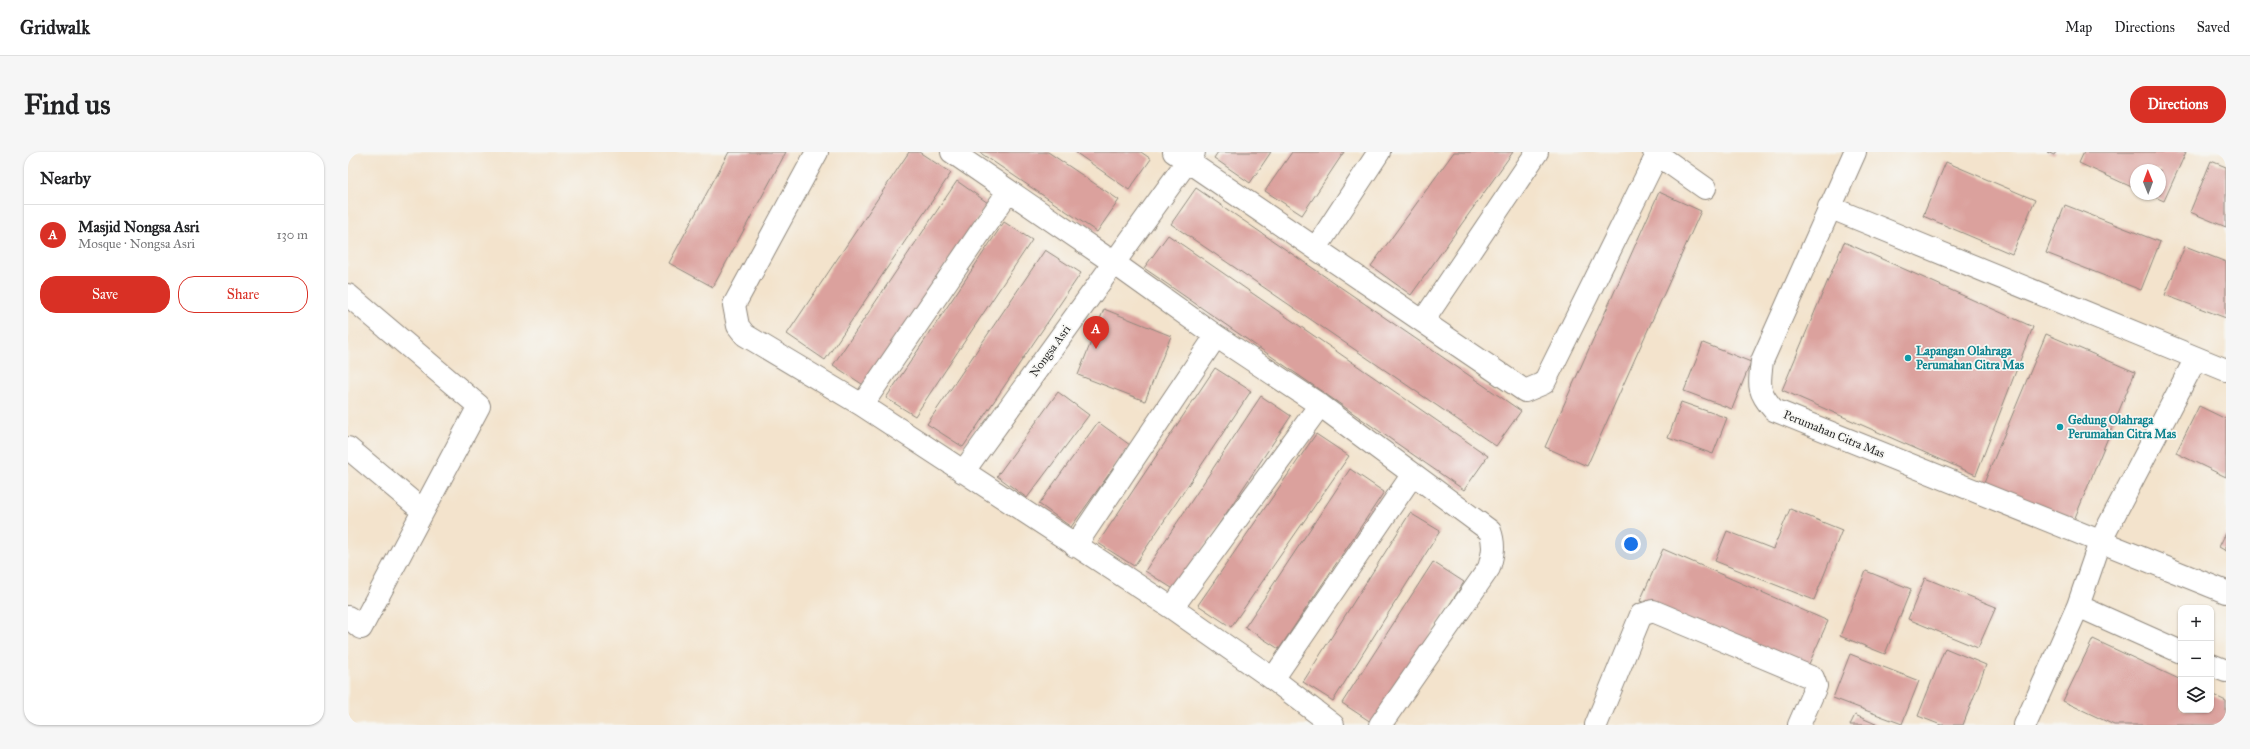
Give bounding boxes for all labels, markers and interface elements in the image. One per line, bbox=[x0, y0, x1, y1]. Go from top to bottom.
text: Gridwalk bbox=[20, 16, 90, 39]
text: Map bbox=[2065, 19, 2092, 36]
text: Directions bbox=[2114, 19, 2175, 36]
text: Saved bbox=[2197, 19, 2230, 36]
button: Directions bbox=[2130, 86, 2226, 123]
text: Find us bbox=[24, 87, 110, 122]
north arrow bbox=[2130, 164, 2166, 200]
text: Nearby bbox=[40, 168, 91, 189]
text: Masjid Nongsa Asri bbox=[78, 218, 199, 236]
text: A bbox=[49, 227, 57, 243]
text: 130 m bbox=[276, 227, 308, 243]
text: Mosque · Nongsa Asri bbox=[78, 236, 195, 252]
button: Save bbox=[40, 276, 170, 313]
button: Share bbox=[178, 276, 308, 313]
pin: A bbox=[1083, 316, 1109, 349]
street label: Nongsa Asri bbox=[1027, 322, 1075, 380]
place label: Lapangan Olahraga Perumahan Citra Mas bbox=[1916, 344, 2025, 372]
marker: Lapangan Olahraga Perumahan Citra Mas bbox=[1903, 353, 1913, 363]
street label: Perumahan Citra Mas bbox=[1781, 407, 1887, 461]
place label: Gedung Olahraga Perumahan Citra Mas bbox=[2068, 413, 2177, 441]
marker: Gedung Olahraga Perumahan Citra Mas bbox=[2055, 422, 2065, 432]
your location bbox=[1621, 534, 1641, 554]
map controls bbox=[2178, 605, 2214, 713]
button: + bbox=[2178, 605, 2214, 641]
button: − bbox=[2178, 641, 2214, 677]
button: layers bbox=[2178, 677, 2214, 713]

